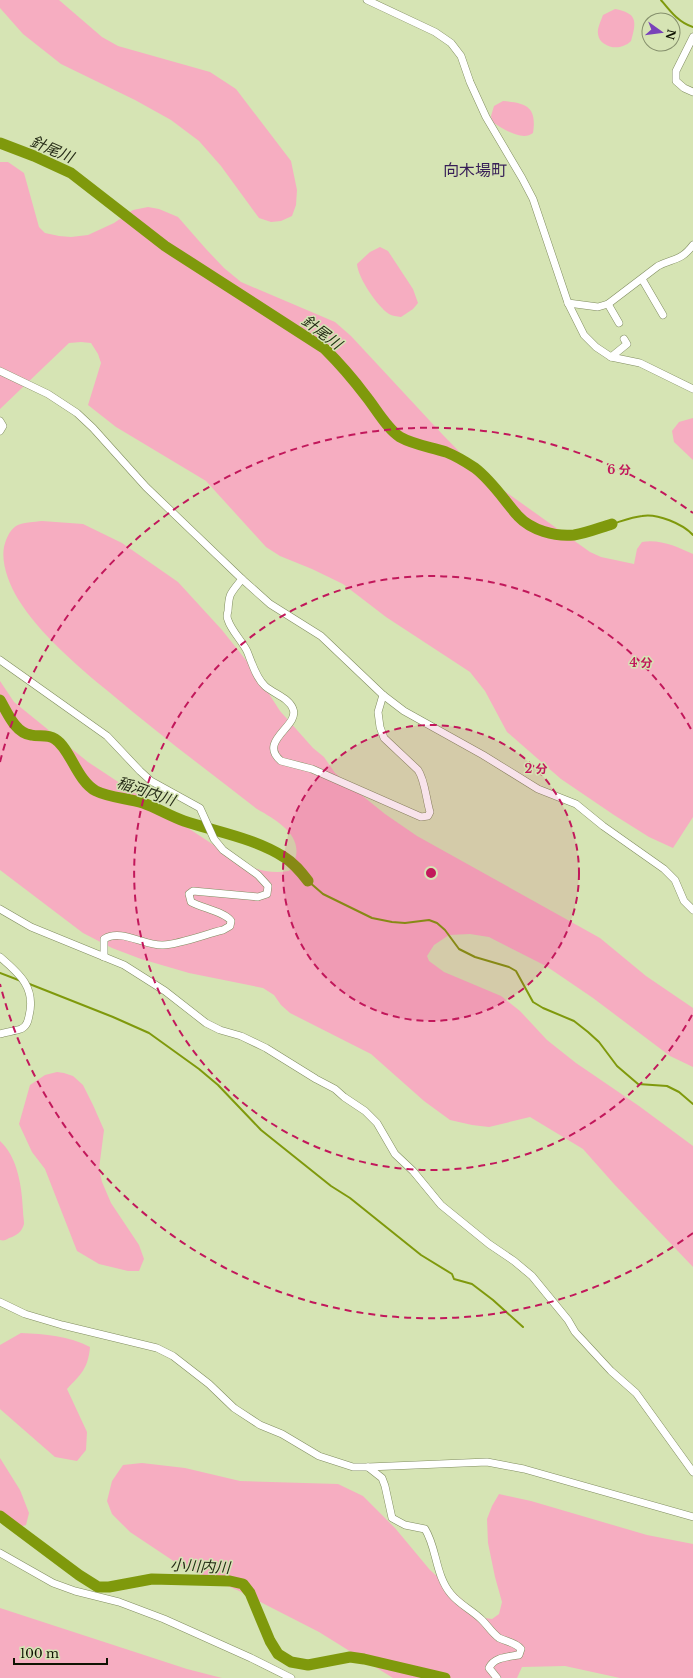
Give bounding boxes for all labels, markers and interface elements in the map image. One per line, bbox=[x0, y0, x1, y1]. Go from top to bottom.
north arrow bbox=[641, 12, 681, 52]
text: N bbox=[663, 28, 679, 42]
water label: 針尾川 bbox=[28, 131, 78, 167]
district label: 向木場町 bbox=[443, 160, 507, 180]
water label: 針尾川 bbox=[298, 311, 347, 354]
text: 6 分 bbox=[607, 462, 631, 477]
text: 4 分 bbox=[629, 655, 653, 670]
text: 2 分 bbox=[524, 761, 548, 776]
water label: 稲河内川 bbox=[115, 772, 179, 810]
centre of rings bbox=[424, 866, 438, 880]
water label: 小川内川 bbox=[170, 1555, 232, 1577]
scale bar bbox=[14, 1640, 107, 1666]
text: 100 m bbox=[20, 1646, 59, 1661]

